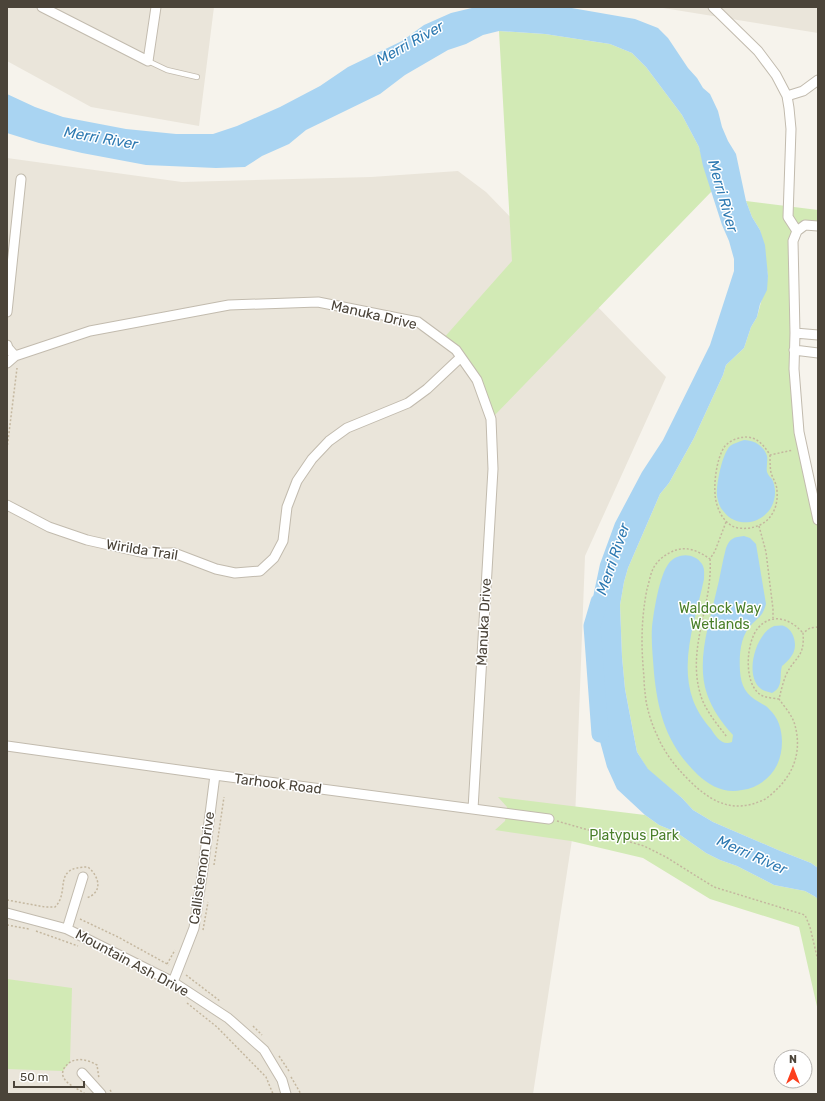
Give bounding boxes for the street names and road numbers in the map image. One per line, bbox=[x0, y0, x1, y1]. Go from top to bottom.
street label: Manuka Drive bbox=[329, 297, 419, 333]
street label: Wirilda Trail bbox=[105, 536, 179, 564]
street label: Manuka Drive bbox=[473, 578, 495, 666]
street label: Tarhook Road bbox=[233, 770, 323, 798]
street label: Callistemon Drive bbox=[186, 810, 218, 926]
street label: Mountain Ash Drive bbox=[72, 926, 192, 1000]

